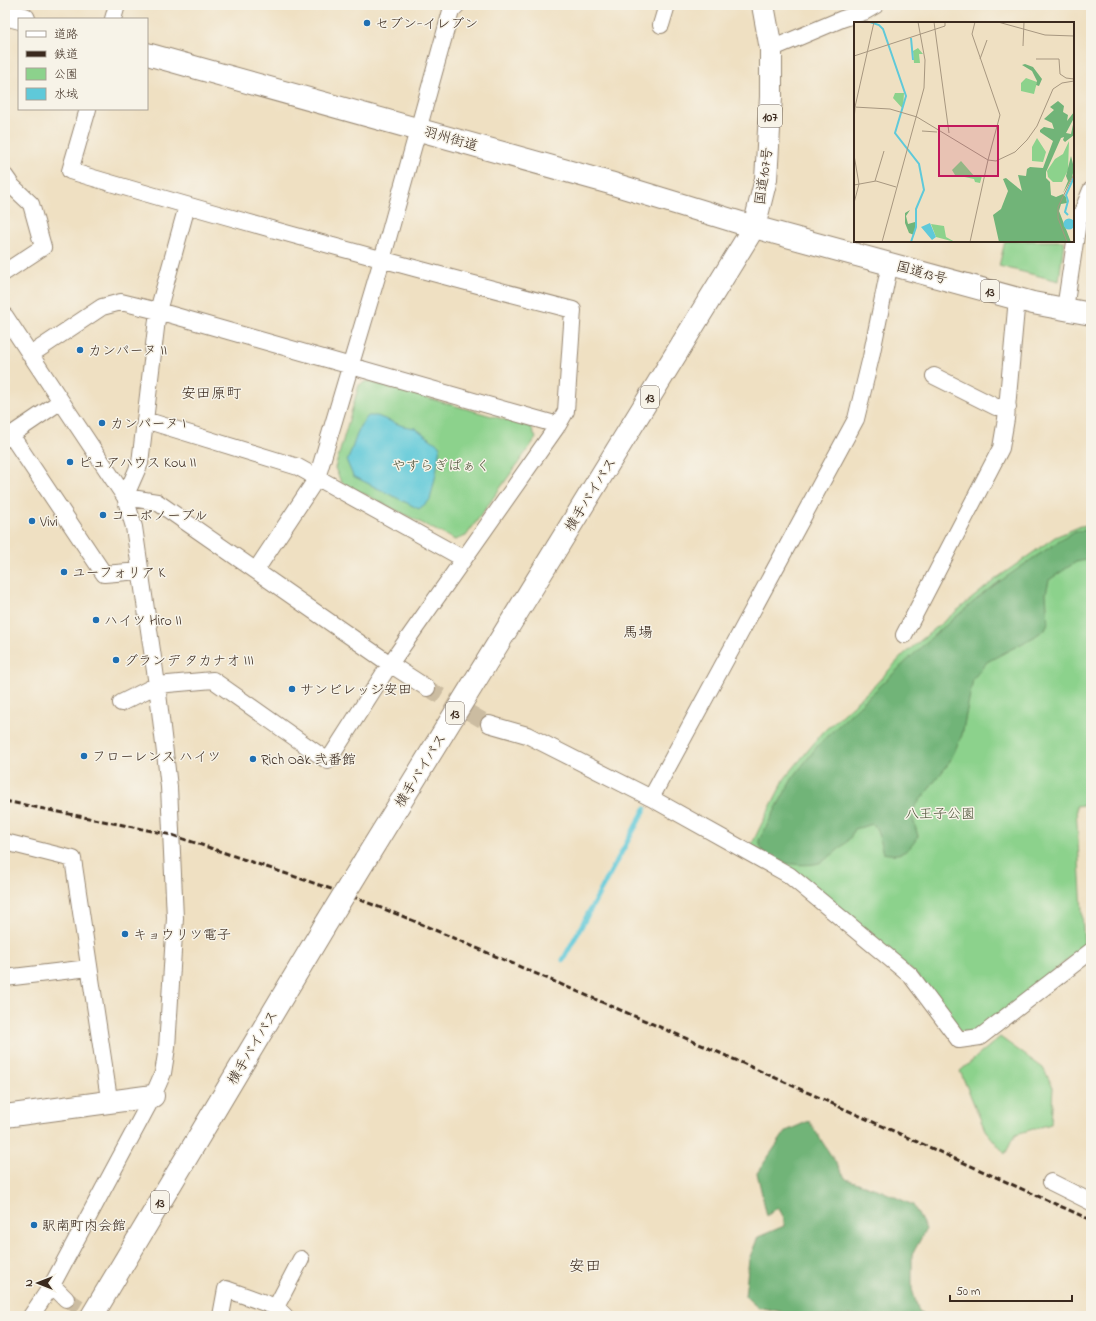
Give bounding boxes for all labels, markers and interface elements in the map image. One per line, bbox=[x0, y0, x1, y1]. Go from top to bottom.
place label: セブン-イレブン bbox=[375, 14, 478, 35]
legend bbox=[18, 18, 148, 110]
marker: セブン-イレブン bbox=[362, 18, 372, 28]
inset map bbox=[854, 22, 1074, 242]
text: 道路 bbox=[54, 26, 78, 44]
text: 鉄道 bbox=[54, 46, 78, 64]
text: 公園 bbox=[54, 66, 78, 84]
text: 水域 bbox=[54, 86, 78, 104]
road number: 107 bbox=[758, 105, 782, 127]
street label: 羽州街道 bbox=[421, 122, 480, 157]
street label: 国道107号 bbox=[750, 146, 779, 207]
street label: 国道13号 bbox=[894, 257, 950, 290]
road number: 13 bbox=[981, 280, 999, 302]
place label: カンパーヌ II bbox=[88, 341, 167, 362]
marker: カンパーヌ II bbox=[75, 345, 85, 355]
district label: 安田原町 bbox=[181, 383, 242, 405]
road number: 13 bbox=[641, 386, 659, 408]
place label: カンパーヌ I bbox=[110, 414, 186, 435]
marker: カンパーヌ I bbox=[97, 418, 107, 428]
place label: ピュアハウス Kou II bbox=[78, 453, 196, 474]
street label: 横手バイパス bbox=[560, 454, 622, 536]
park label: やすらぎぱぁく bbox=[392, 456, 490, 477]
marker: ピュアハウス Kou II bbox=[65, 457, 75, 467]
place label: コーポノーブル bbox=[111, 506, 208, 527]
marker: コーポノーブル bbox=[98, 510, 108, 520]
place label: Vivi bbox=[39, 512, 58, 533]
marker: Vivi bbox=[27, 516, 37, 526]
place label: ユーフォリア K bbox=[72, 563, 165, 584]
marker: ユーフォリア K bbox=[59, 567, 69, 577]
place label: ハイツ Hiro II bbox=[104, 611, 182, 632]
marker: ハイツ Hiro II bbox=[91, 615, 101, 625]
district label: 馬場 bbox=[623, 622, 653, 644]
place label: グランデ タカナオ III bbox=[124, 651, 254, 672]
marker: グランデ タカナオ III bbox=[111, 655, 121, 665]
place label: サンビレッジ安田 bbox=[300, 680, 412, 701]
marker: サンビレッジ安田 bbox=[287, 684, 297, 694]
road number: 13 bbox=[446, 702, 464, 724]
street label: 横手バイパス bbox=[390, 730, 452, 812]
place label: フローレンス ハイツ bbox=[92, 747, 221, 768]
place label: Rich Oak 弐番館 bbox=[261, 750, 356, 771]
marker: フローレンス ハイツ bbox=[79, 751, 89, 761]
marker: Rich Oak 弐番館 bbox=[248, 754, 258, 764]
park label: 八王子公園 bbox=[905, 804, 975, 825]
place label: キョウリツ電子 bbox=[133, 925, 231, 946]
marker: キョウリツ電子 bbox=[120, 929, 130, 939]
street label: 横手バイパス bbox=[223, 1006, 284, 1089]
road number: 13 bbox=[151, 1191, 169, 1213]
place label: 駅南町内会館 bbox=[42, 1216, 126, 1237]
marker: 駅南町内会館 bbox=[29, 1220, 39, 1230]
district label: 安田 bbox=[569, 1255, 601, 1279]
north arrow bbox=[18, 1263, 58, 1303]
scale bar bbox=[950, 1277, 1072, 1303]
text: N bbox=[21, 1279, 37, 1287]
text: 50 m bbox=[956, 1283, 980, 1301]

